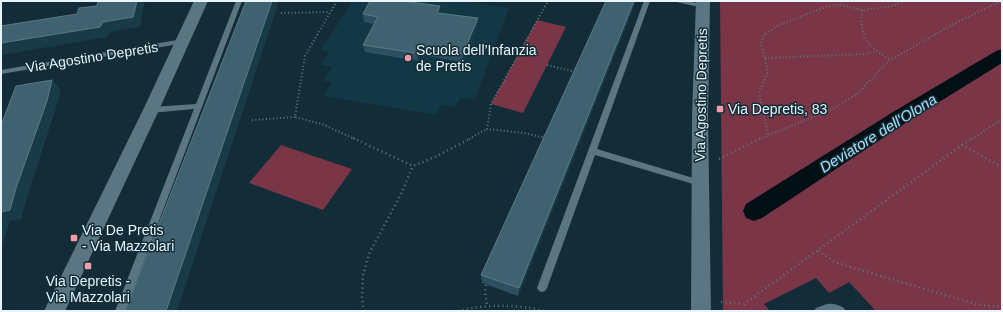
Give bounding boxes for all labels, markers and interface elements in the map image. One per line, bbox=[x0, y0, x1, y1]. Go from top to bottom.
street label: Via Agostino Depretis bbox=[692, 28, 710, 162]
street label: Via Agostino Depretis bbox=[25, 39, 159, 75]
place label: Scuola dell’Infanzia de Pretis bbox=[416, 42, 537, 74]
marker: Scuola dell’Infanzia de Pretis bbox=[403, 53, 413, 63]
water label: Deviatore dell'Olona bbox=[816, 90, 940, 176]
place label: Via Depretis, 83 bbox=[728, 101, 828, 117]
marker: Via Depretis, 83 bbox=[715, 104, 725, 114]
place label: Via De Pretis - Via Mazzolari bbox=[82, 222, 174, 254]
marker: Via De Pretis - Via Mazzolari bbox=[69, 233, 79, 243]
marker: Via Depretis - Via Mazzolari bbox=[83, 261, 93, 271]
place label: Via Depretis - Via Mazzolari bbox=[46, 273, 131, 305]

